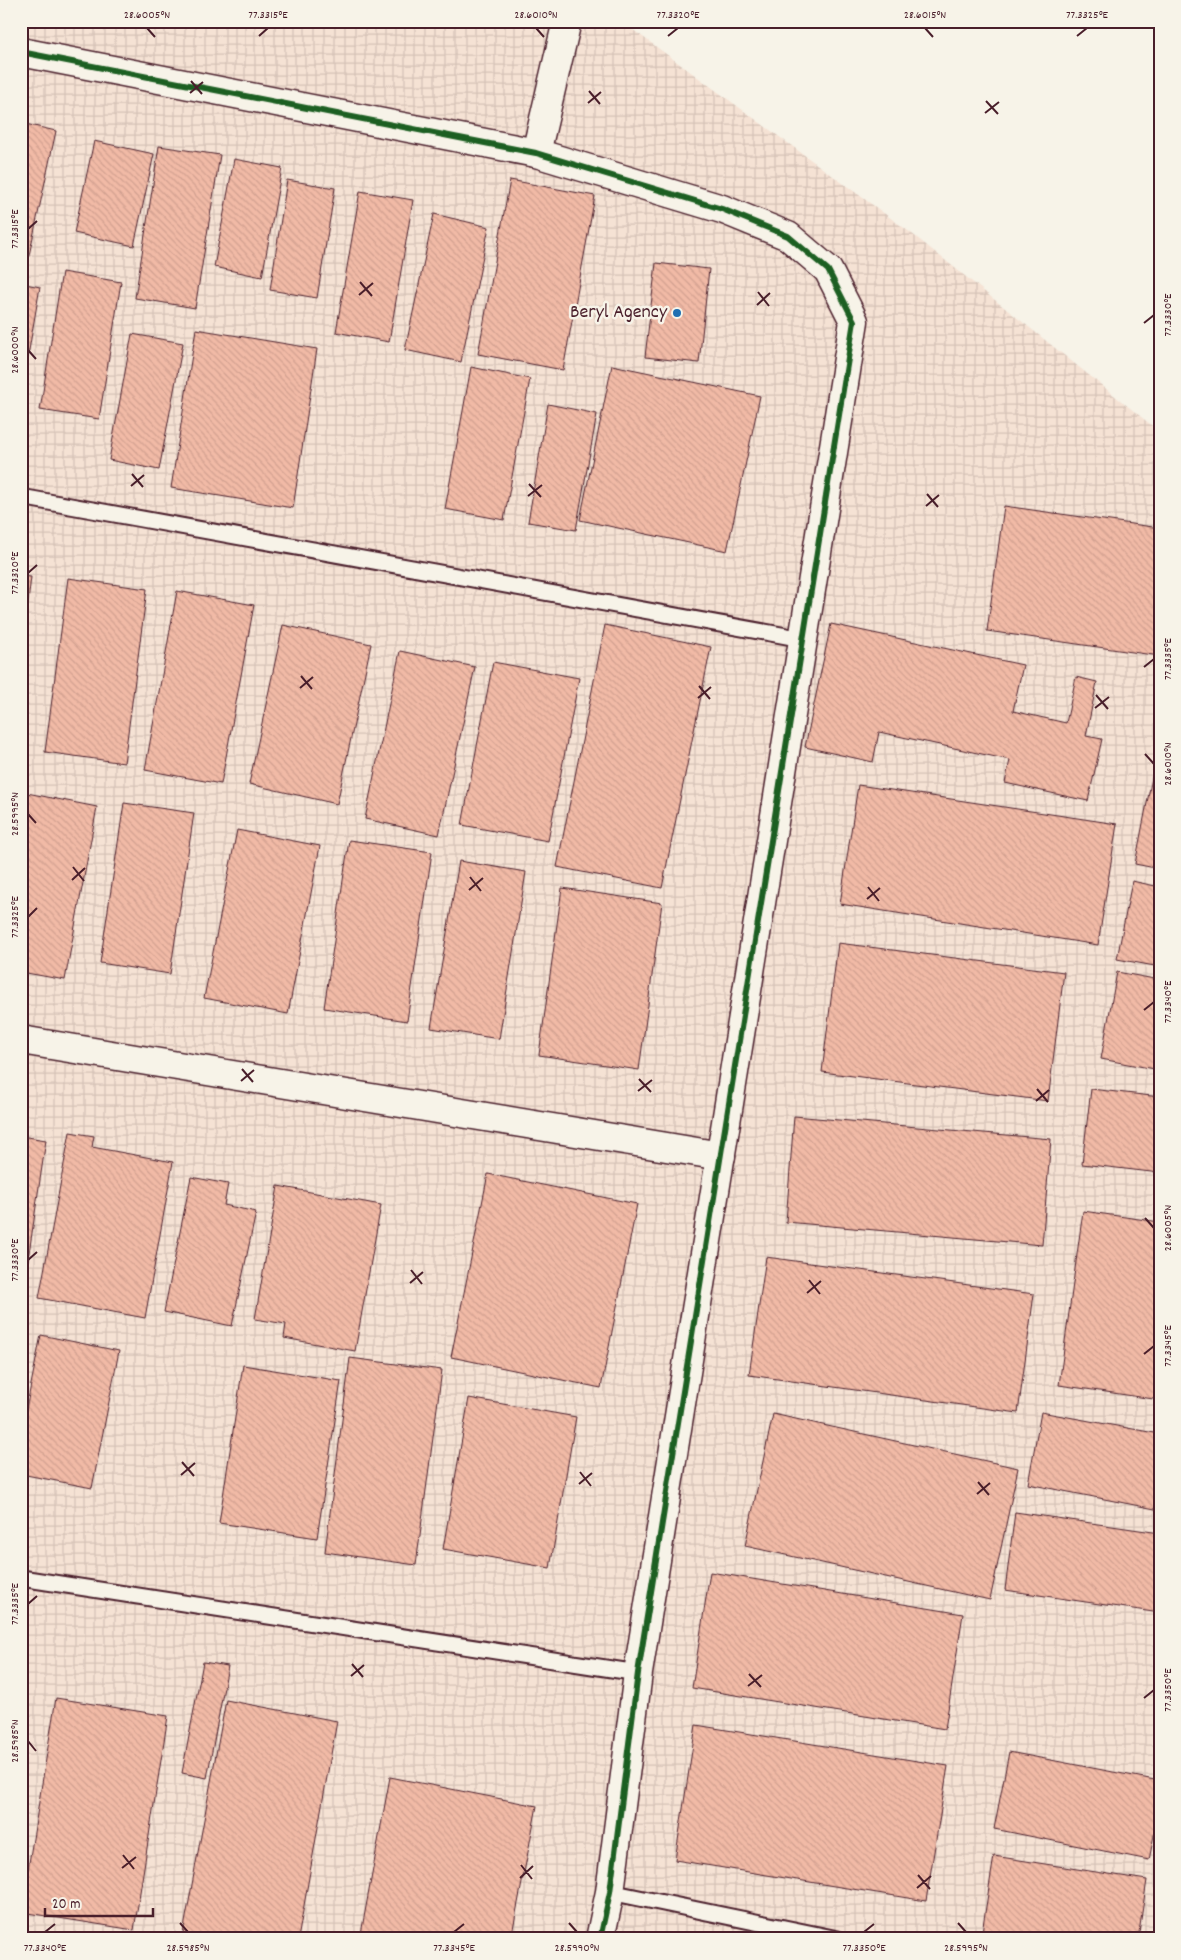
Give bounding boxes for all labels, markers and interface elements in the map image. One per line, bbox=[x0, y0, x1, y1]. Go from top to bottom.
text: 28.6005°N bbox=[124, 7, 170, 24]
text: 77.3315°E bbox=[248, 7, 288, 24]
text: 28.6010°N bbox=[514, 7, 558, 24]
text: 77.3320°E bbox=[657, 7, 700, 24]
text: 28.6015°N bbox=[904, 7, 946, 24]
text: 77.3325°E bbox=[1066, 7, 1109, 24]
text: 77.3315°E bbox=[7, 209, 24, 249]
text: 77.3330°E bbox=[1160, 293, 1177, 337]
place label: Beryl Agency bbox=[570, 299, 668, 327]
marker: Beryl Agency bbox=[671, 307, 683, 319]
text: 28.6000°N bbox=[7, 326, 24, 374]
text: 77.3320°E bbox=[7, 551, 24, 594]
text: 77.3335°E bbox=[1160, 637, 1177, 680]
text: 28.6010°N bbox=[1160, 742, 1177, 786]
text: 28.5995°N bbox=[7, 792, 24, 836]
text: 77.3325°E bbox=[7, 895, 24, 938]
text: 77.3340°E bbox=[1160, 980, 1177, 1023]
text: 28.6005°N bbox=[1160, 1205, 1177, 1251]
text: 77.3330°E bbox=[7, 1238, 24, 1282]
text: 77.3345°E bbox=[1160, 1325, 1177, 1367]
text: 77.3335°E bbox=[7, 1582, 24, 1625]
text: 77.3350°E bbox=[1160, 1668, 1177, 1712]
text: 28.5985°N bbox=[7, 1719, 24, 1763]
scale bar bbox=[45, 1885, 152, 1917]
text: 20 m bbox=[52, 1894, 80, 1916]
text: 77.3340°E bbox=[24, 1940, 67, 1957]
text: 28.5985°N bbox=[166, 1940, 210, 1957]
text: 77.3345°E bbox=[433, 1940, 475, 1957]
text: 28.5990°N bbox=[555, 1940, 600, 1957]
text: 77.3350°E bbox=[842, 1940, 886, 1957]
text: 28.5995°N bbox=[944, 1940, 988, 1957]

